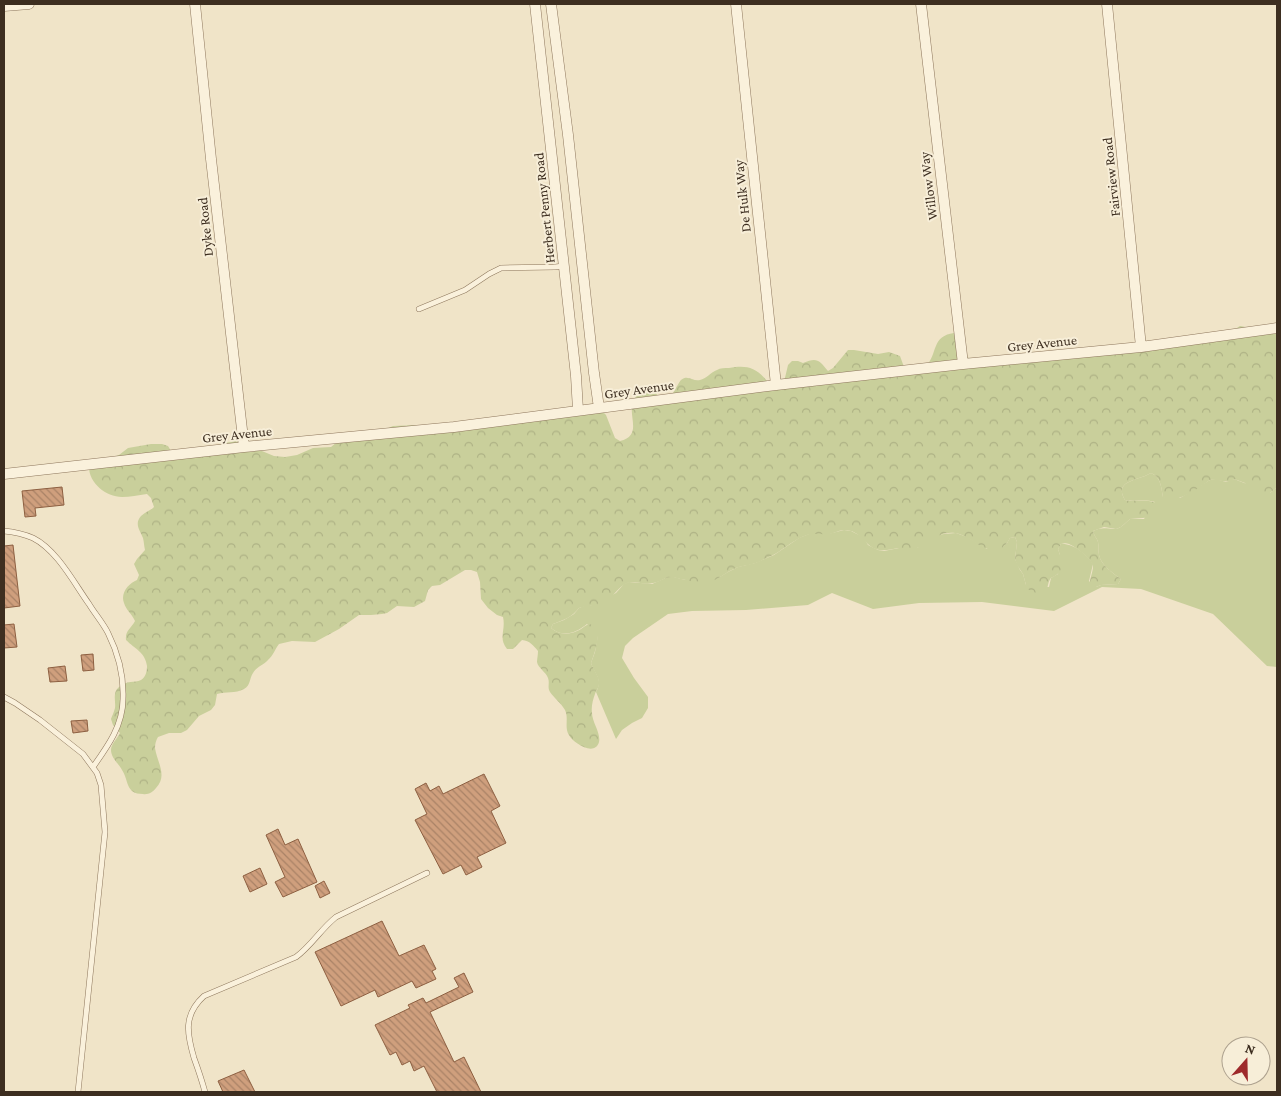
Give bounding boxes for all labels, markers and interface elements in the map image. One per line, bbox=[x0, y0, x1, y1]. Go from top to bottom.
street label: Fairview Road bbox=[1099, 136, 1123, 217]
street label: Willow Way bbox=[916, 150, 940, 221]
street label: Herbert Penny Road bbox=[530, 151, 558, 264]
street label: De Hulk Way bbox=[730, 158, 754, 233]
street label: Dyke Road bbox=[194, 196, 216, 257]
street label: Grey Avenue bbox=[1006, 331, 1078, 355]
street label: Grey Avenue bbox=[603, 376, 675, 402]
street label: Grey Avenue bbox=[201, 422, 273, 446]
north arrow bbox=[1221, 1036, 1271, 1086]
text: N bbox=[1243, 1040, 1258, 1058]

